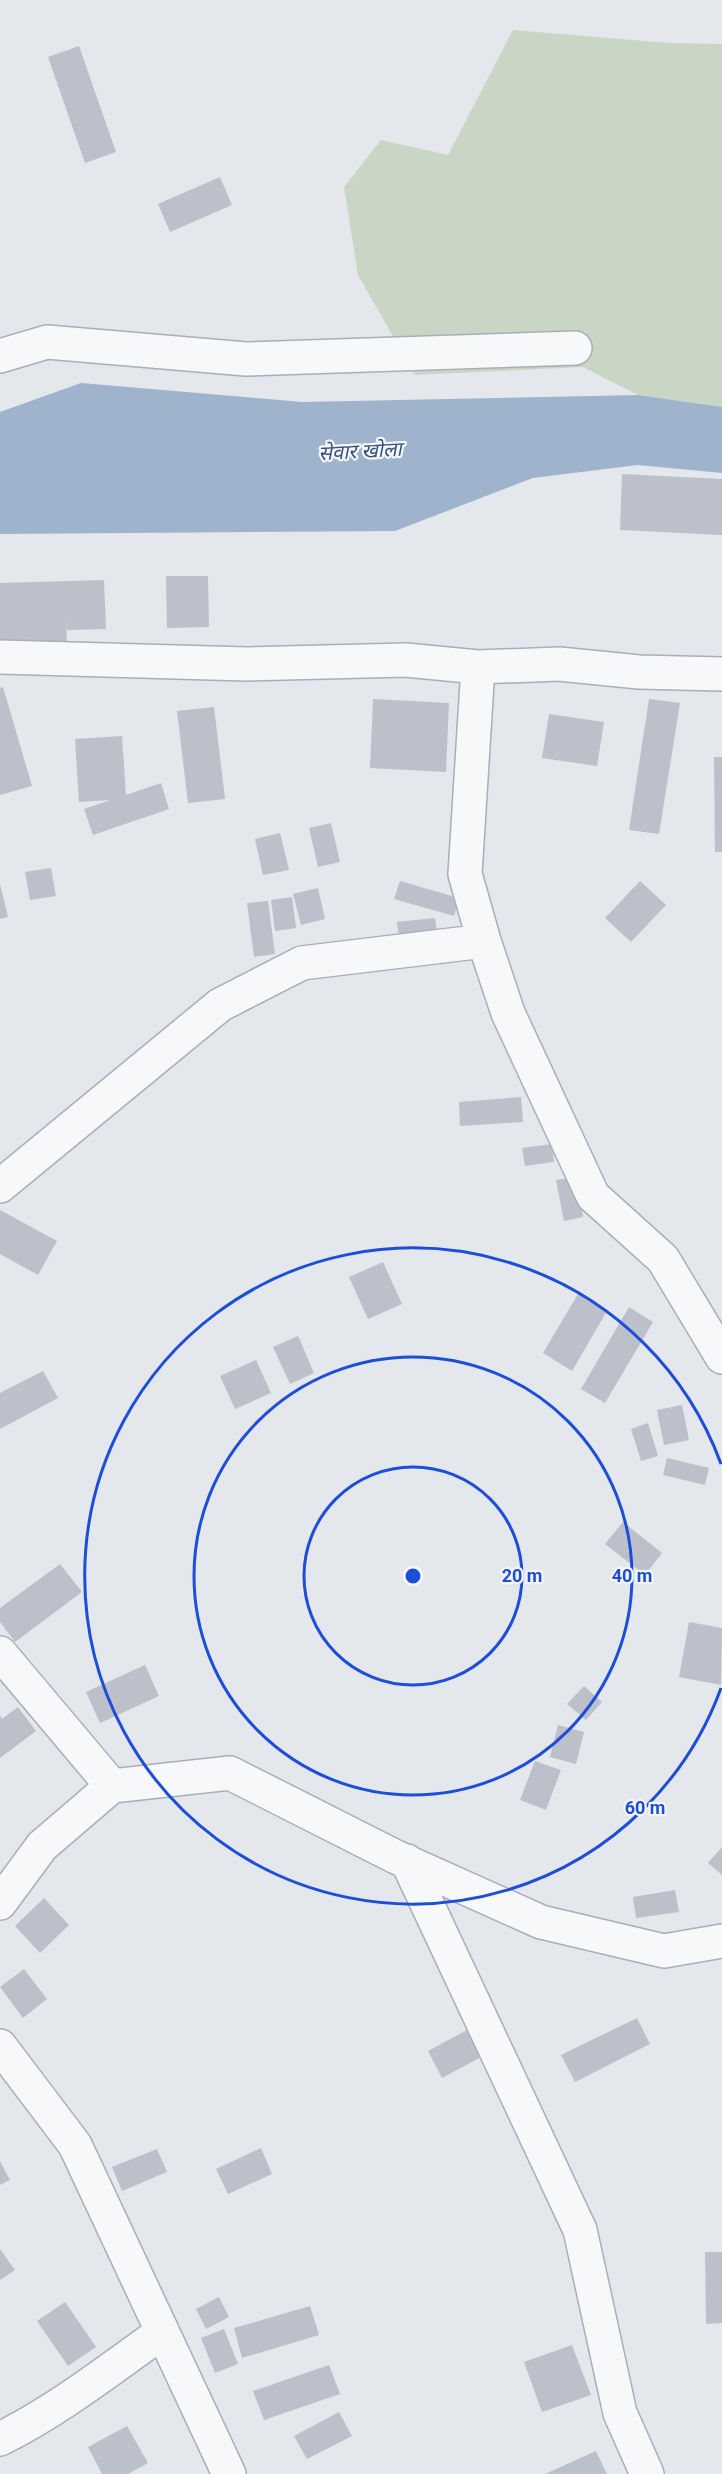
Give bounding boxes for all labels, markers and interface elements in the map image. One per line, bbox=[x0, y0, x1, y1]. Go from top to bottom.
water label: सेवार खोला bbox=[318, 437, 406, 465]
text: 20 m bbox=[502, 1565, 542, 1586]
text: 40 m bbox=[612, 1565, 652, 1586]
centre of rings bbox=[403, 1566, 423, 1586]
text: 60 m bbox=[625, 1797, 665, 1818]

